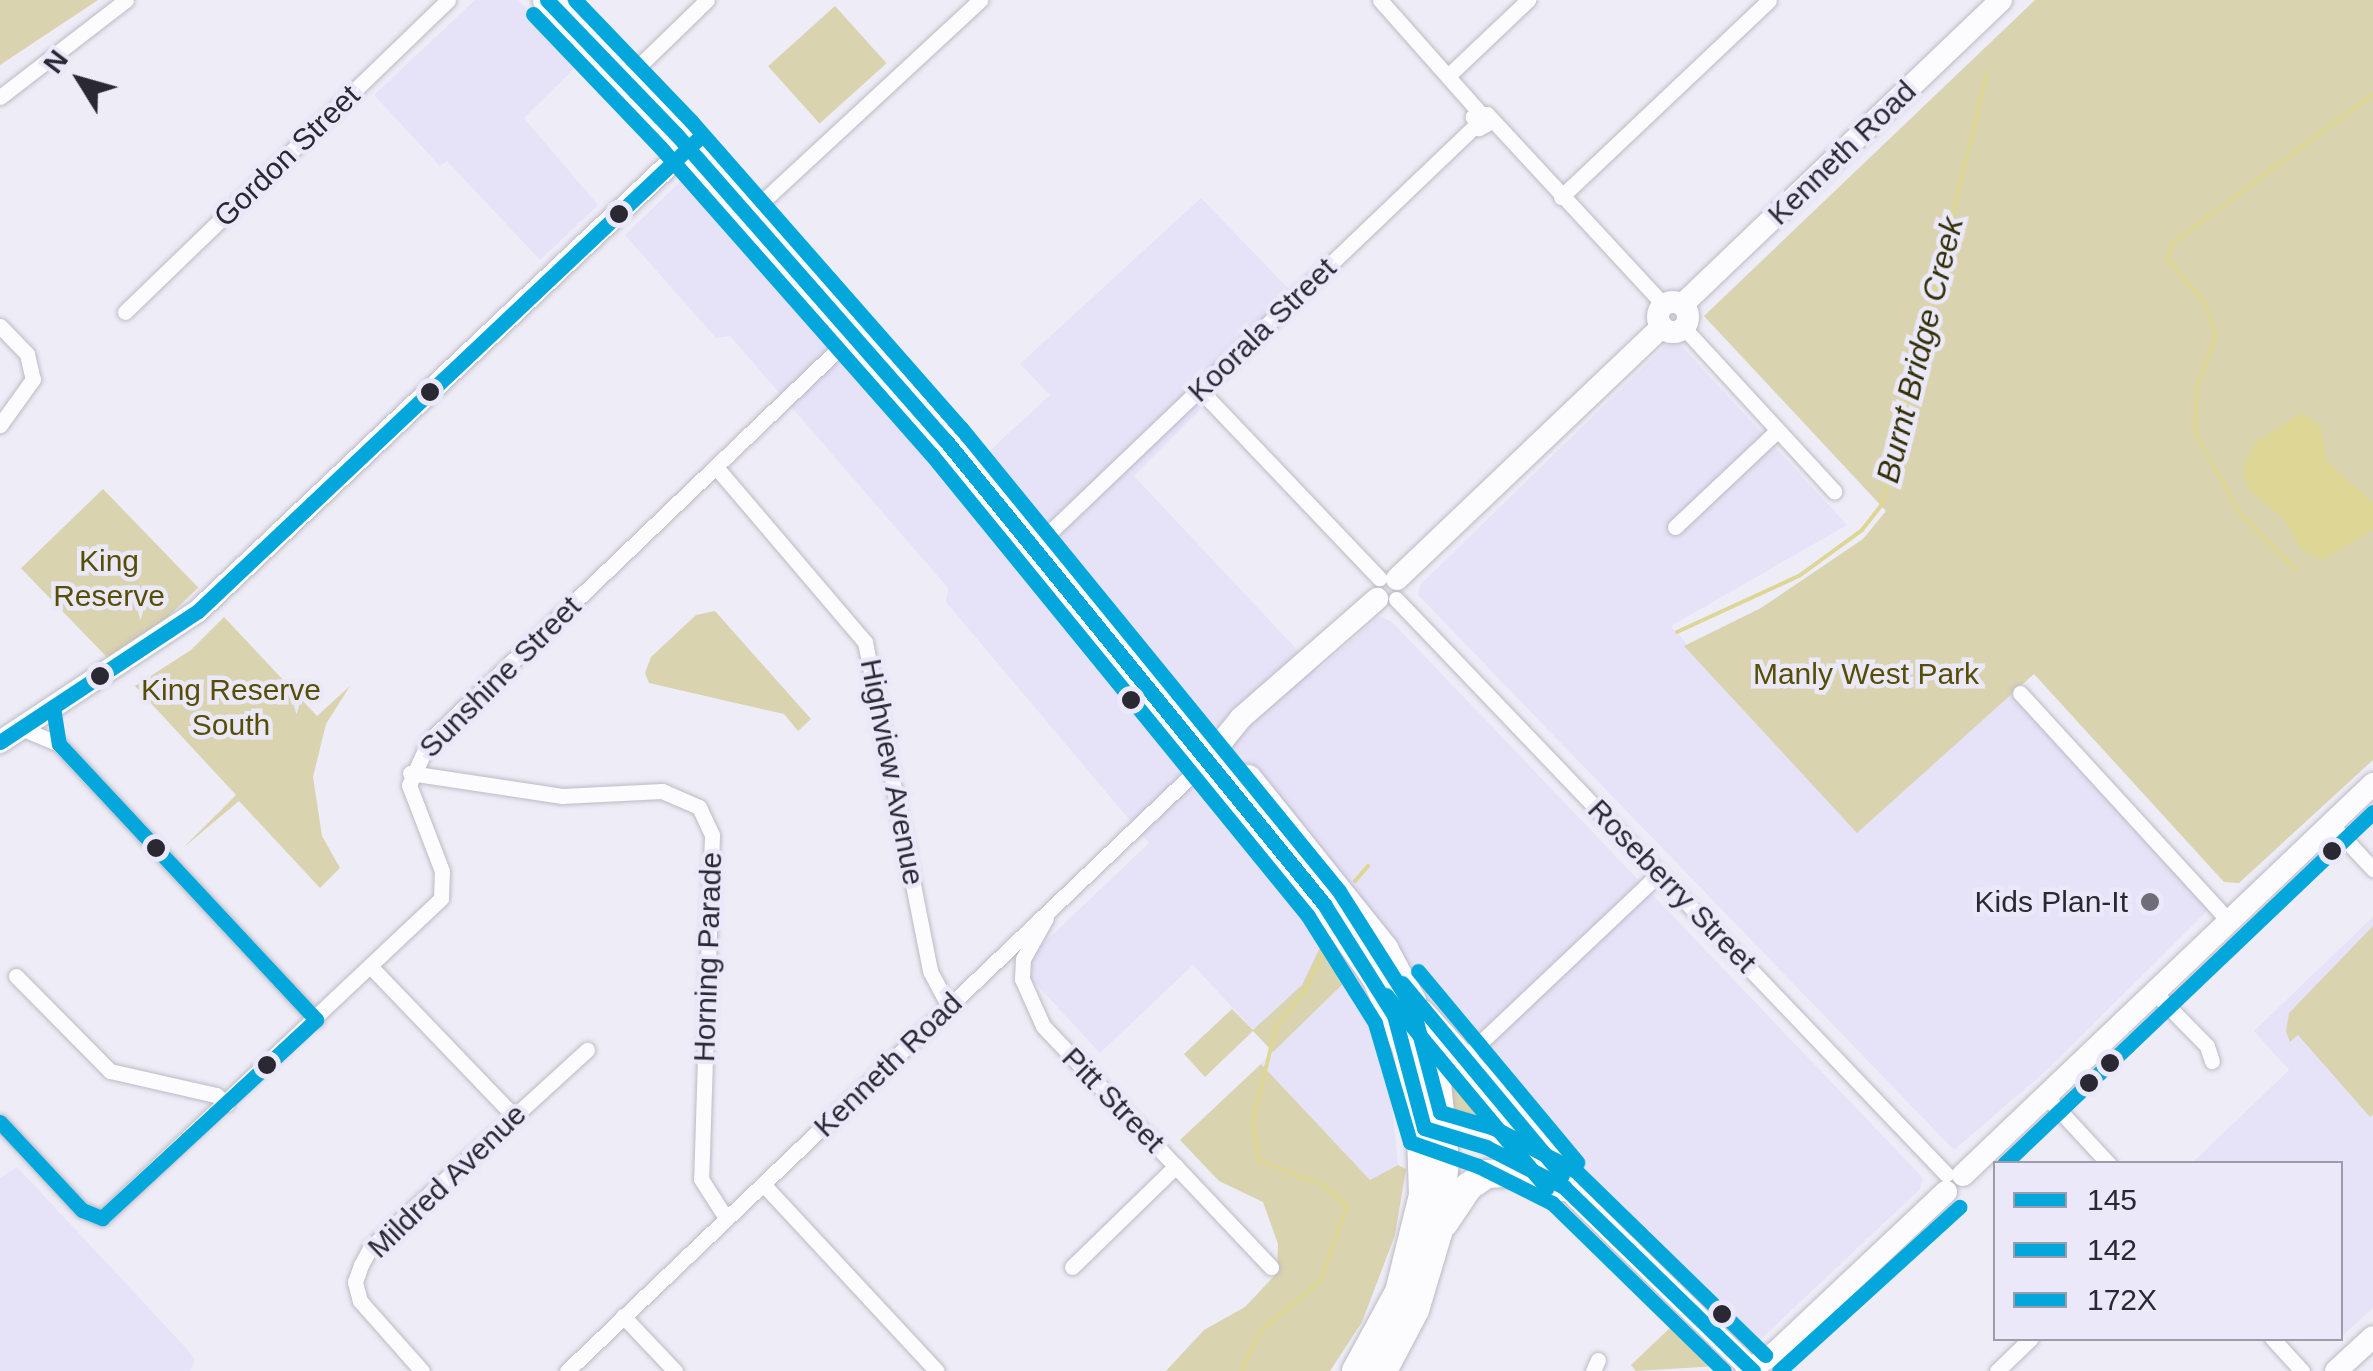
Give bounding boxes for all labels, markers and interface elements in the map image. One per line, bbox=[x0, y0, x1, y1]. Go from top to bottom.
north arrow bbox=[30, 30, 130, 130]
text: N bbox=[37, 44, 74, 79]
street label: Kenneth Road bbox=[1761, 73, 1923, 233]
street label: Gordon Street bbox=[207, 78, 367, 234]
unlabelled marker bbox=[609, 204, 629, 224]
water label: Burnt Bridge Creek bbox=[1868, 213, 1972, 487]
street label: Koorala Street bbox=[1181, 250, 1343, 410]
unlabelled marker bbox=[420, 382, 440, 402]
park label: King Reserve bbox=[53, 543, 165, 614]
street label: Sunshine Street bbox=[412, 589, 588, 765]
street label: Highview Avenue bbox=[852, 655, 932, 889]
park label: Manly West Park bbox=[1753, 656, 1979, 692]
unlabelled marker bbox=[90, 666, 110, 686]
park label: King Reserve South bbox=[141, 672, 321, 742]
unlabelled marker bbox=[1121, 690, 1141, 710]
street label: Roseberry Street bbox=[1580, 792, 1764, 980]
unlabelled marker bbox=[146, 838, 166, 858]
unlabelled marker bbox=[2322, 841, 2342, 861]
street label: Horning Parade bbox=[686, 851, 730, 1063]
place label: Kids Plan-It bbox=[1975, 884, 2128, 920]
marker: Kids Plan-It bbox=[2137, 889, 2163, 915]
street label: Kenneth Road bbox=[807, 985, 969, 1145]
street label: Pitt Street bbox=[1054, 1040, 1172, 1160]
unlabelled marker bbox=[2100, 1053, 2120, 1073]
unlabelled marker bbox=[257, 1055, 277, 1075]
unlabelled marker bbox=[2079, 1073, 2099, 1093]
street label: Mildred Avenue bbox=[360, 1096, 534, 1266]
legend bbox=[1993, 1161, 2343, 1341]
text: 145 bbox=[2087, 1183, 2137, 1216]
text: 142 bbox=[2087, 1233, 2137, 1266]
text: 172X bbox=[2087, 1283, 2157, 1316]
unlabelled marker bbox=[1712, 1304, 1732, 1324]

